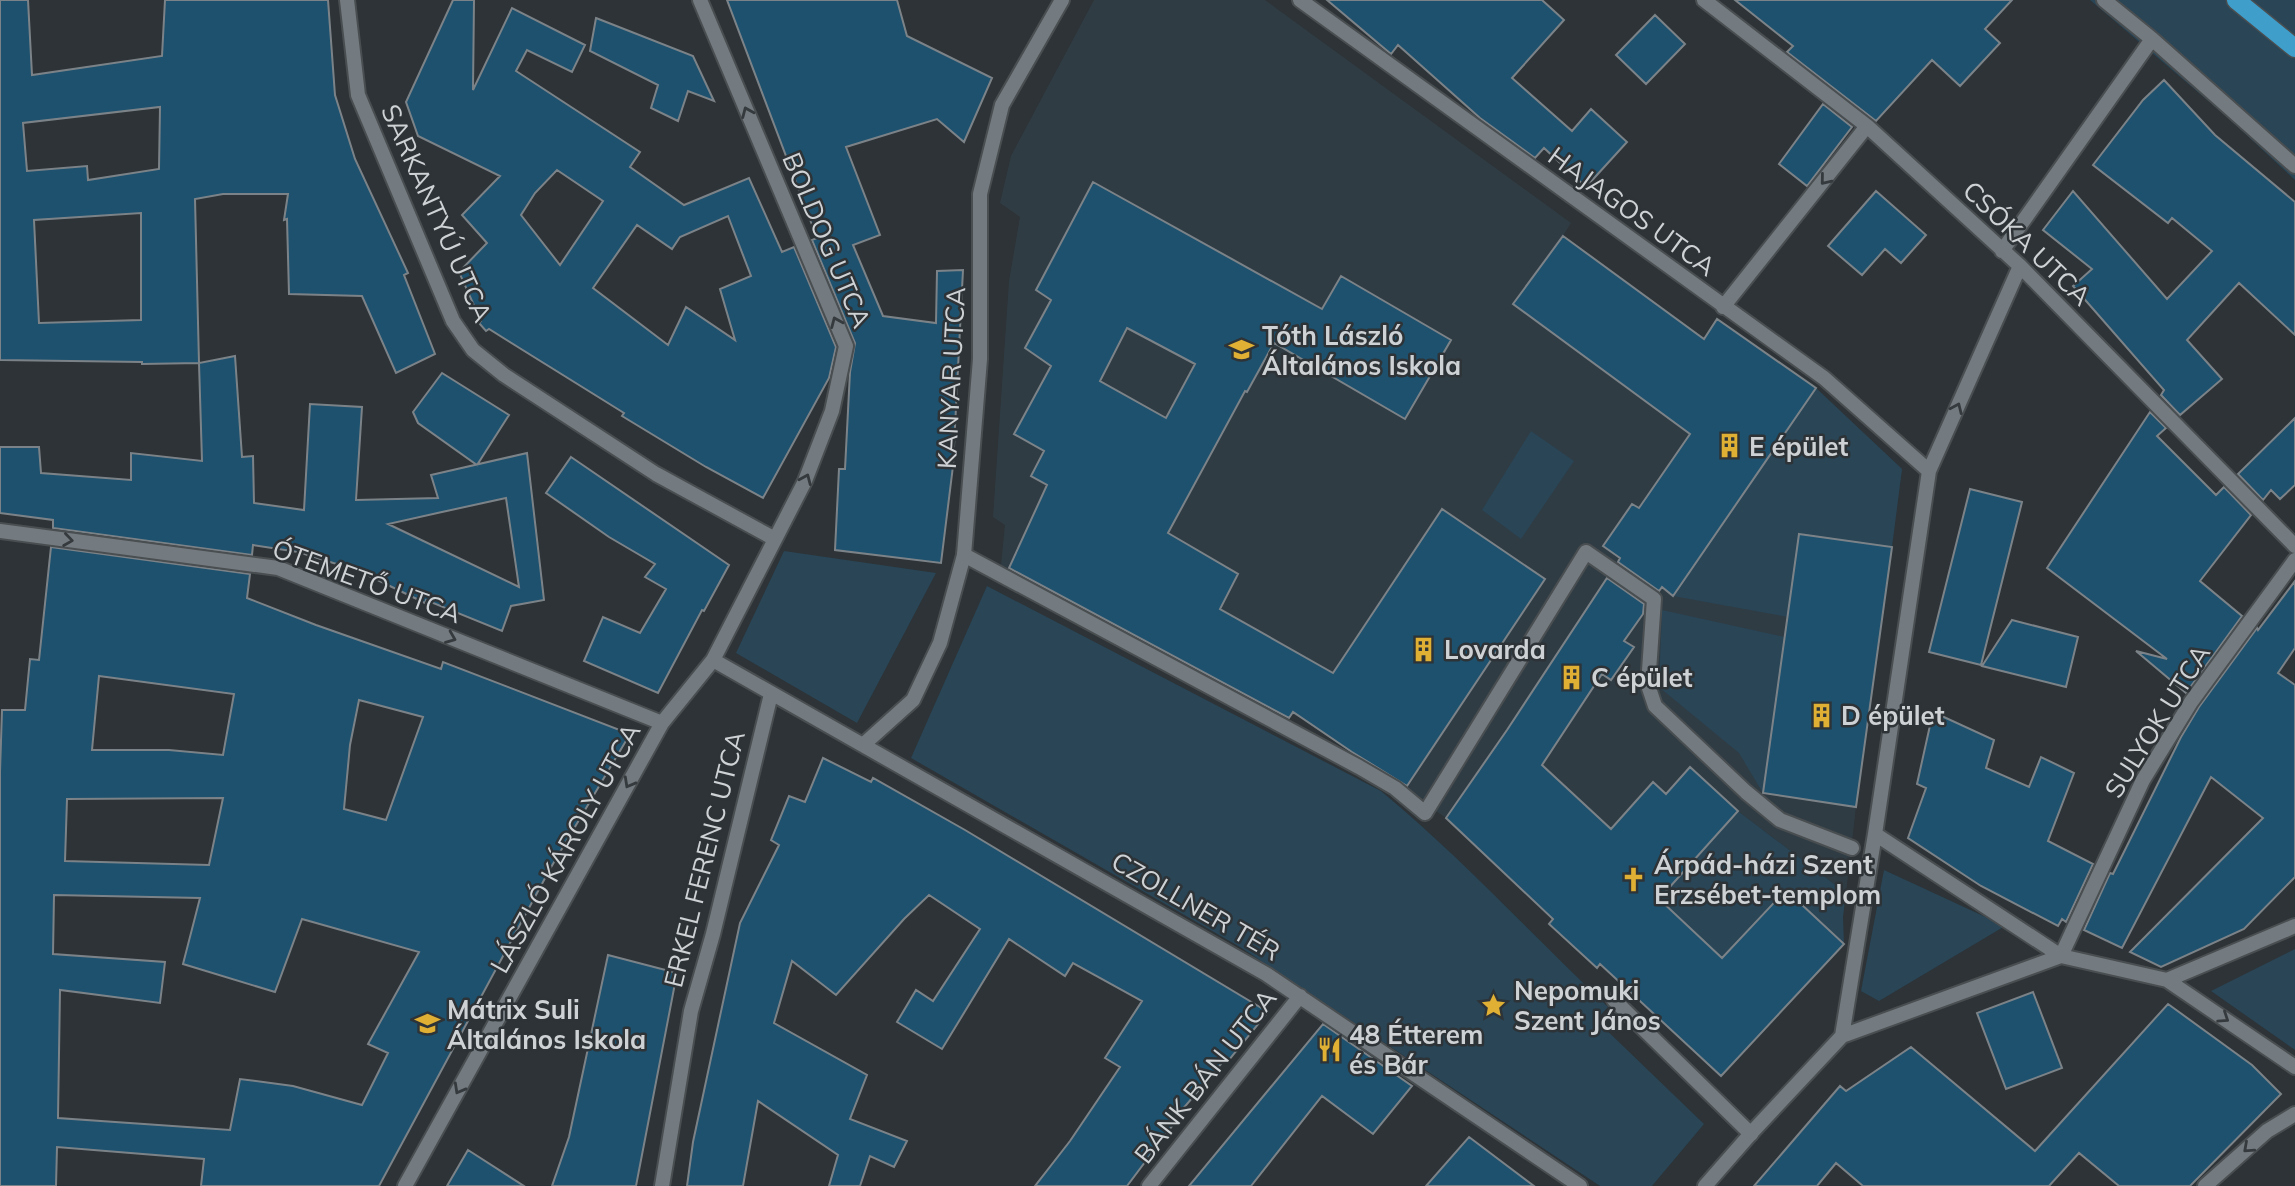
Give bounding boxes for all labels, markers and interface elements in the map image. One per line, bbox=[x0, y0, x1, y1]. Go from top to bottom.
street label: SARKANTYÚ UTCA bbox=[374, 99, 500, 327]
one-way arrow bbox=[741, 107, 755, 119]
street label: HAJAGOS UTCA bbox=[1542, 139, 1722, 283]
street label: BOLDOG UTCA bbox=[775, 147, 879, 333]
one-way arrow bbox=[1820, 172, 1833, 184]
street label: CSÓKA UTCA bbox=[1956, 174, 2098, 312]
street label: KANYAR UTCA bbox=[930, 286, 972, 470]
one-way arrow bbox=[830, 316, 844, 328]
place label: Tóth László Általános Iskola bbox=[1262, 319, 1461, 382]
school or university icon: Tóth László Általános Iskola bbox=[1228, 336, 1256, 364]
one-way arrow bbox=[1949, 403, 1963, 415]
place label: E épület bbox=[1749, 430, 1848, 463]
building icon: E épület bbox=[1715, 432, 1743, 460]
one-way arrow bbox=[798, 473, 812, 486]
one-way arrow bbox=[62, 532, 74, 547]
street label: ÓTEMETŐ UTCA bbox=[268, 532, 466, 630]
one-way arrow bbox=[444, 630, 457, 644]
place label: Lovarda bbox=[1444, 633, 1546, 666]
building icon: Lovarda bbox=[1410, 635, 1438, 663]
street label: SULYOK UTCA bbox=[2097, 638, 2217, 804]
place label: C épület bbox=[1591, 661, 1693, 694]
building icon: C épület bbox=[1557, 663, 1585, 691]
place label: D épület bbox=[1841, 699, 1945, 732]
building icon: D épület bbox=[1807, 701, 1835, 729]
street label: LÁSZLÓ KÁROLY UTCA bbox=[483, 717, 647, 979]
street label: ERKEL FERENC UTCA bbox=[656, 727, 752, 991]
one-way arrow bbox=[624, 776, 637, 788]
street label: CZOLLNER TÉR bbox=[1106, 844, 1286, 968]
place label: Árpád-házi Szent Erzsébet-templom bbox=[1654, 848, 1881, 911]
church icon: Árpád-házi Szent Erzsébet-templom bbox=[1620, 865, 1648, 893]
place label: Nepomuki Szent János bbox=[1514, 974, 1661, 1037]
street label: BÁNK BÁN UTCA bbox=[1127, 982, 1283, 1170]
place icon: Nepomuki Szent János bbox=[1480, 991, 1508, 1019]
place label: Mátrix Suli Általános Iskola bbox=[447, 993, 646, 1056]
school or university icon: Mátrix Suli Általános Iskola bbox=[413, 1010, 441, 1038]
one-way arrow bbox=[2216, 1010, 2229, 1022]
place label: 48 Étterem és Bár bbox=[1349, 1018, 1483, 1081]
restaurant icon: 48 Étterem és Bár bbox=[1315, 1035, 1343, 1063]
one-way arrow bbox=[454, 1082, 467, 1094]
one-way arrow bbox=[2243, 1140, 2256, 1152]

